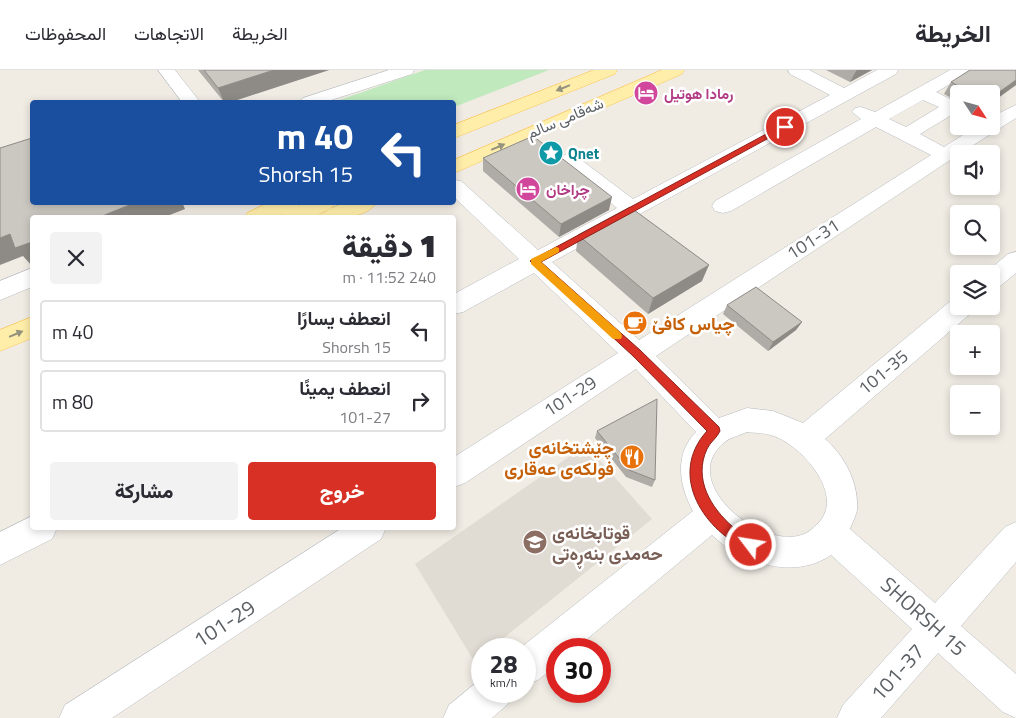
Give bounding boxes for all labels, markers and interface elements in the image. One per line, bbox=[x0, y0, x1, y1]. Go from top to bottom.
text: الخريطة bbox=[915, 15, 991, 51]
text: المحفوظات bbox=[25, 20, 106, 47]
text: الاتجاهات bbox=[134, 20, 204, 47]
text: الخريطة bbox=[232, 20, 288, 47]
hotel icon: رمادا هوتيل bbox=[633, 80, 659, 106]
place label: رمادا هوتيل bbox=[664, 82, 733, 105]
one-way arrow bbox=[556, 85, 570, 93]
north arrow bbox=[950, 85, 1000, 135]
map controls bbox=[950, 85, 1000, 435]
street label: شەقامی سالم bbox=[523, 91, 607, 144]
pin bbox=[764, 106, 806, 148]
text: 40 m bbox=[277, 109, 353, 163]
icon: arrive bbox=[771, 113, 799, 141]
icon: left bbox=[371, 120, 436, 185]
place icon: Qnet bbox=[538, 140, 564, 166]
place label: Qnet bbox=[568, 142, 600, 165]
one-way arrow bbox=[491, 143, 505, 151]
button: sound bbox=[950, 145, 1000, 195]
text: Shorsh 15 bbox=[259, 157, 353, 191]
hotel icon: چراخان bbox=[515, 176, 541, 202]
place label: چراخان bbox=[546, 178, 590, 201]
button: search bbox=[950, 205, 1000, 255]
street label: 101-31 bbox=[781, 212, 845, 266]
text: 1 دقيقة bbox=[342, 223, 436, 269]
button: close bbox=[50, 232, 102, 284]
text: 240 m · 11:52 bbox=[342, 265, 436, 289]
button: layers bbox=[950, 265, 1000, 315]
text: انعطف يسارًا bbox=[297, 303, 391, 332]
cafe icon: چياس كافێ bbox=[622, 310, 648, 336]
place label: چياس كافێ bbox=[652, 310, 735, 337]
text: 40 m bbox=[52, 317, 93, 346]
icon: left bbox=[406, 317, 434, 345]
button: + bbox=[950, 325, 1000, 375]
one-way arrow bbox=[9, 330, 23, 338]
text: Shorsh 15 bbox=[322, 335, 391, 359]
street label: 101-35 bbox=[852, 343, 914, 401]
street label: 101-29 bbox=[538, 369, 602, 423]
text: انعطف يمينًا bbox=[299, 373, 391, 402]
button: − bbox=[950, 385, 1000, 435]
text: 80 m bbox=[52, 387, 93, 416]
icon: right bbox=[406, 387, 434, 415]
text: 101-27 bbox=[339, 405, 391, 429]
place label: چێشتخانەی فولکەی عەقاری bbox=[504, 434, 614, 482]
restaurant icon: چێشتخانەی فولکەی عەقاری bbox=[619, 444, 645, 470]
button: مشاركة bbox=[50, 462, 238, 520]
button: خروج bbox=[248, 462, 436, 520]
position arrow bbox=[724, 518, 776, 570]
place label: قوتابخانەی حەمدی بنەڕەتی bbox=[552, 519, 663, 569]
school or university icon: قوتابخانەی حەمدی بنەڕەتی bbox=[522, 529, 548, 555]
street label: SHORSH 15 bbox=[874, 569, 974, 663]
street label: 101-29 bbox=[187, 591, 261, 655]
street label: 101-37 bbox=[862, 636, 932, 708]
speed limit sign: 30 bbox=[546, 638, 611, 703]
text: 28 bbox=[489, 645, 518, 683]
text: km/h bbox=[490, 673, 517, 692]

